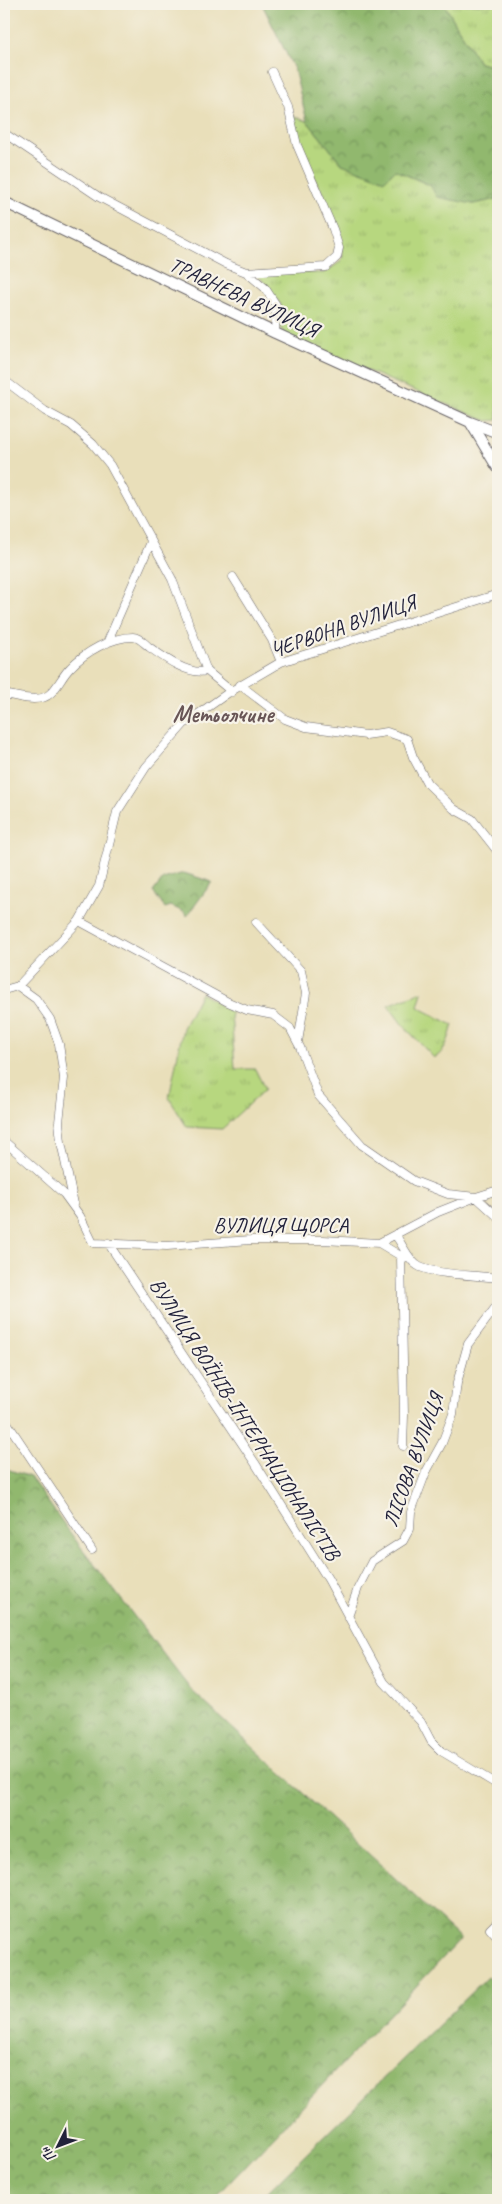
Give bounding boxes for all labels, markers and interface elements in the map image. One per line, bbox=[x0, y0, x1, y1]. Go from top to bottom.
street label: ТРАВНЕВА ВУЛИЦЯ bbox=[165, 251, 325, 344]
street label: ЧЕРВОНА ВУЛИЦЯ bbox=[267, 588, 422, 663]
district label: Метьолчине bbox=[173, 699, 275, 729]
street label: ВУЛИЦЯ ЩОРСА bbox=[214, 1212, 349, 1238]
street label: ВУЛИЦЯ ВОЇНІВ-ІНТЕРНАЦІОНАЛІСТІВ bbox=[144, 1273, 347, 1567]
street label: ЛІСОВА ВУЛИЦЯ bbox=[377, 1387, 450, 1530]
north arrow bbox=[32, 2122, 82, 2172]
text: Пн bbox=[37, 2143, 60, 2165]

